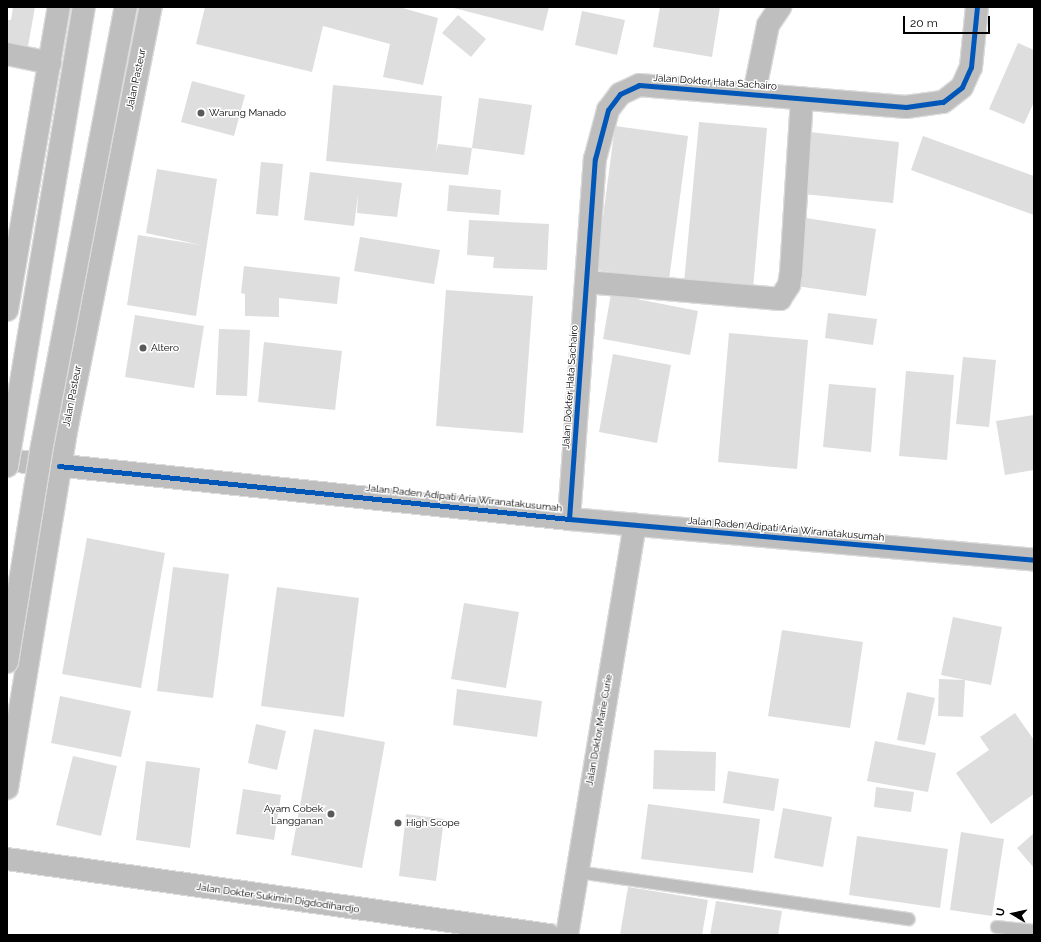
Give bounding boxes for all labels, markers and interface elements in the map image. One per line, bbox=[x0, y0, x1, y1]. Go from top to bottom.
scale bar bbox=[905, 8, 992, 34]
text: 20 m bbox=[910, 16, 938, 30]
street label: Jalan Pasteur bbox=[124, 48, 148, 110]
street label: Jalan Dokter Hata Sachairo bbox=[653, 72, 777, 92]
place label: Warung Manado bbox=[209, 107, 286, 119]
marker: Warung Manado bbox=[196, 108, 206, 118]
street label: Jalan Dokter Hata Sachairo bbox=[560, 325, 580, 449]
place label: Altero bbox=[151, 342, 179, 354]
marker: Altero bbox=[138, 343, 148, 353]
street label: Jalan Pasteur bbox=[60, 365, 84, 427]
street label: Jalan Raden Adipati Aria Wiranatakusumah bbox=[365, 482, 563, 514]
street label: Jalan Raden Adipati Aria Wiranatakusumah bbox=[687, 514, 885, 544]
street label: Jalan Doktor Marie Curie bbox=[583, 673, 615, 787]
place label: Ayam Cobek Langganan bbox=[264, 802, 323, 826]
marker: Ayam Cobek Langganan bbox=[326, 809, 336, 819]
place label: High Scope bbox=[406, 817, 460, 829]
marker: High Scope bbox=[393, 818, 403, 828]
street label: Jalan Dokter Sukimin Digdodihardjo bbox=[196, 881, 360, 915]
north arrow bbox=[993, 894, 1033, 934]
text: U bbox=[994, 907, 1008, 917]

